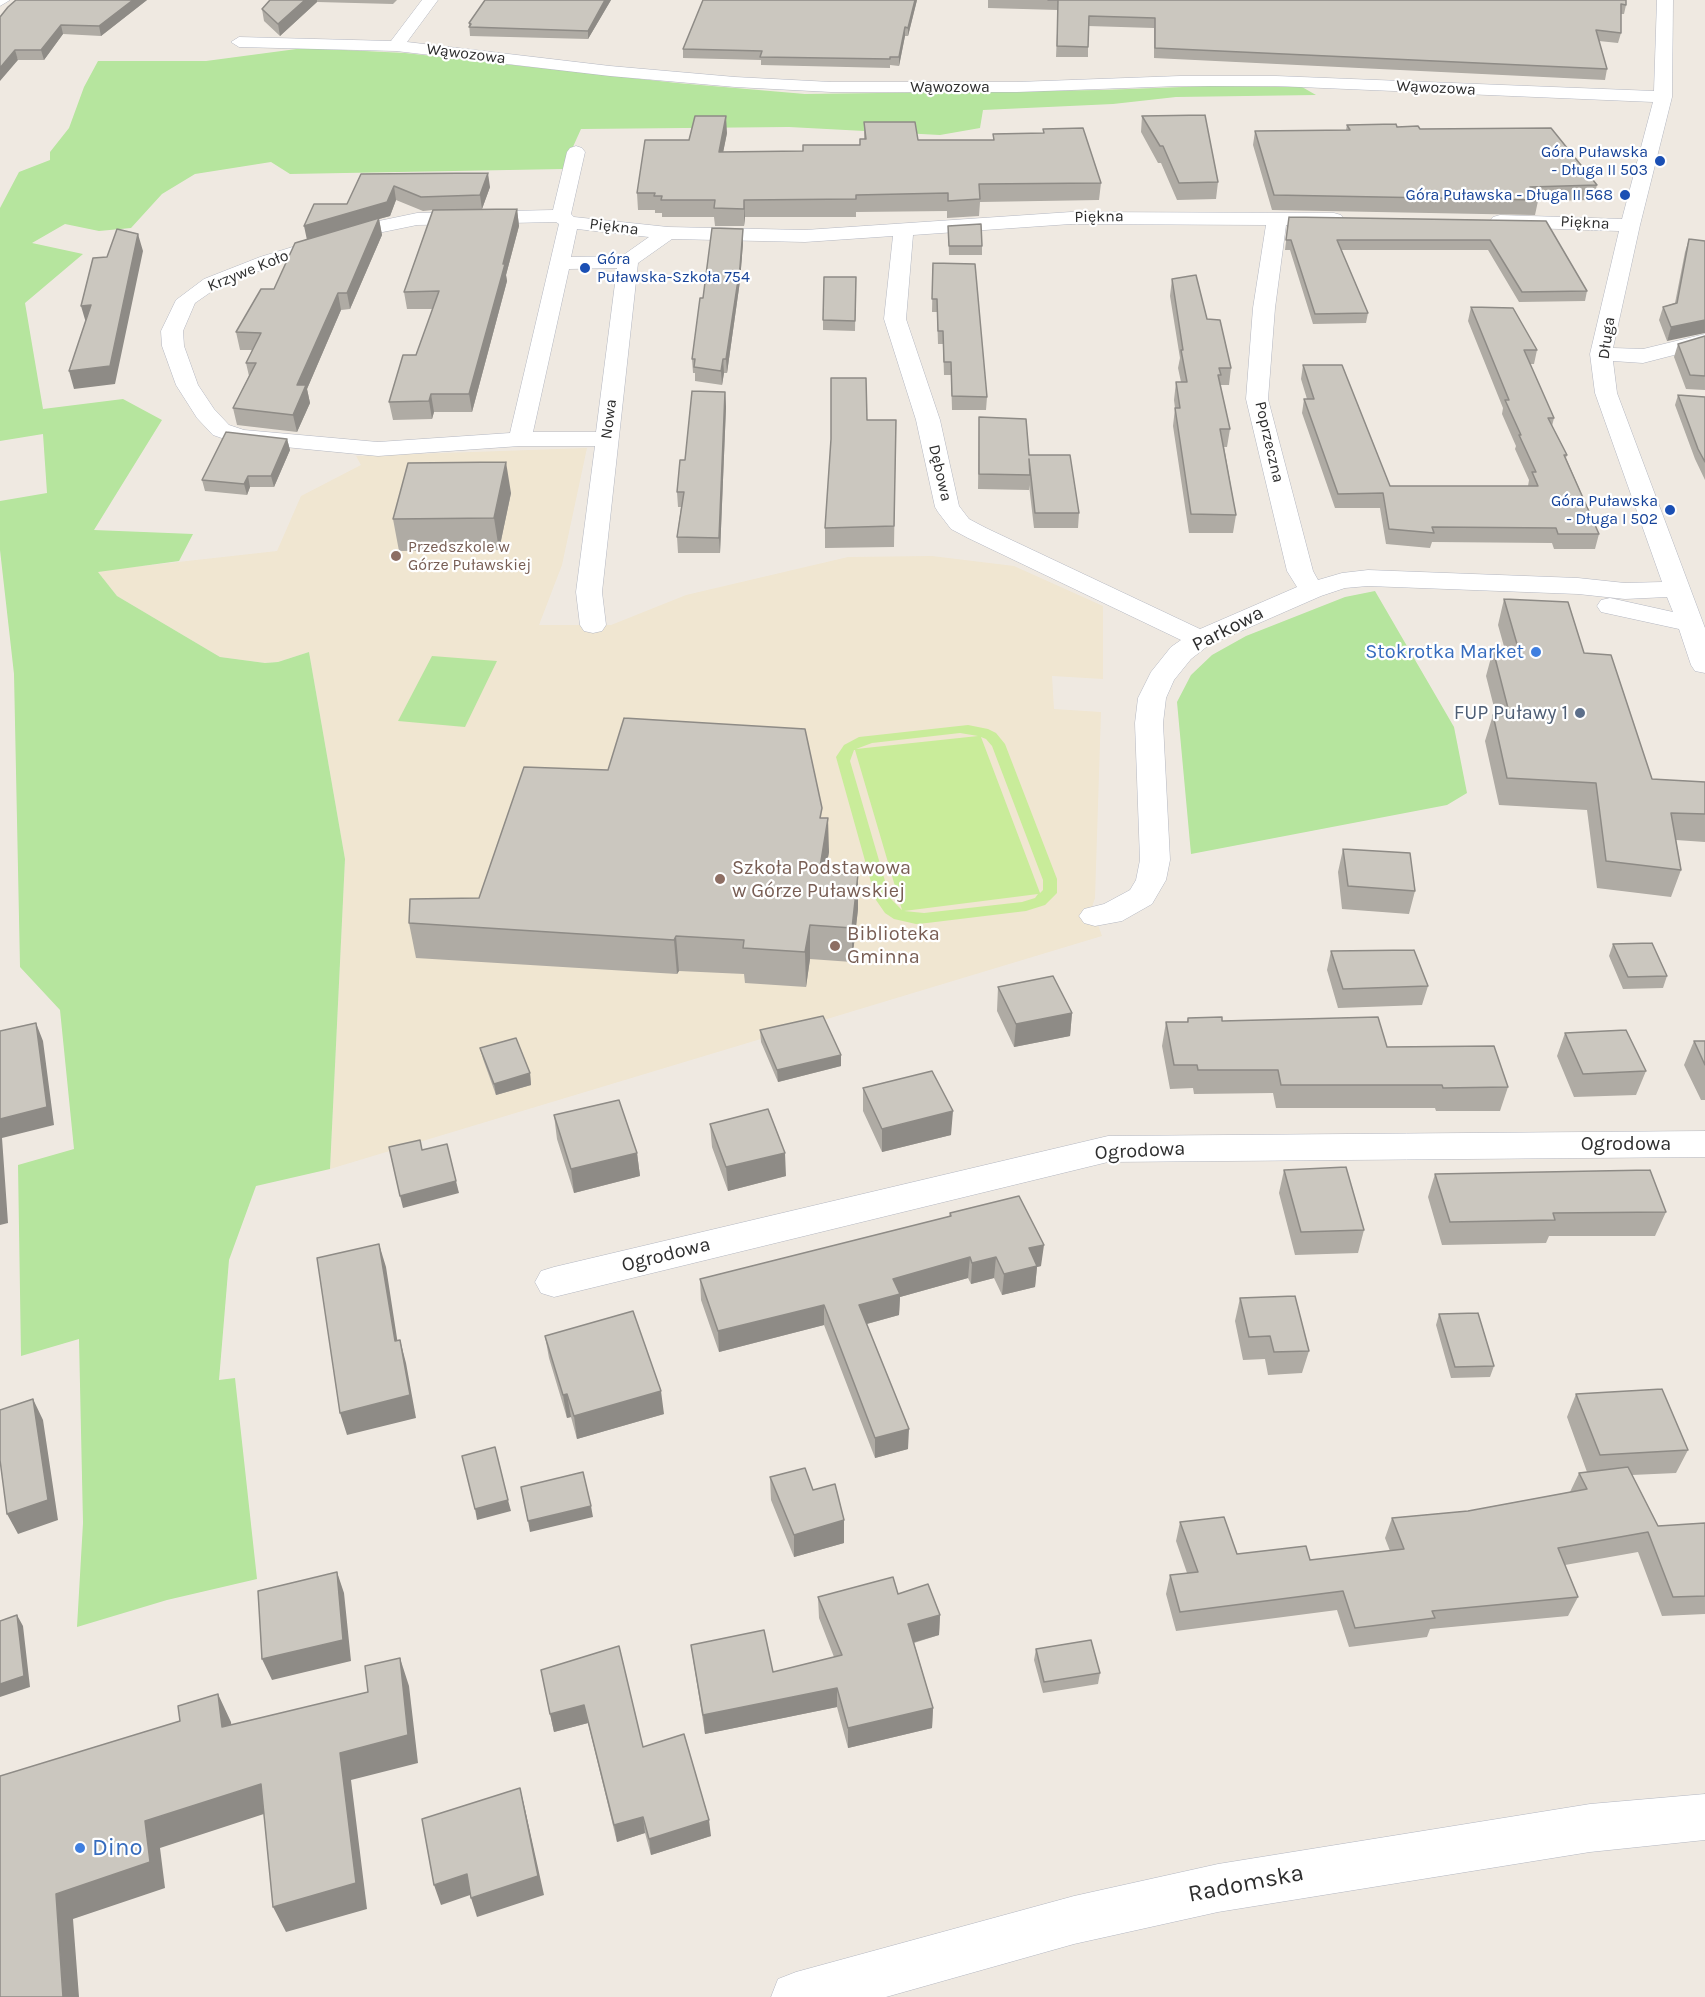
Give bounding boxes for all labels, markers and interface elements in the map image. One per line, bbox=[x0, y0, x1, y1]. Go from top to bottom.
street label: Wąwozowa bbox=[425, 40, 507, 68]
street label: Wąwozowa bbox=[1396, 76, 1476, 100]
street label: Wąwozowa bbox=[910, 77, 990, 97]
place label: Góra Puławska - Długa II 503 bbox=[1541, 142, 1648, 180]
marker: Góra Puławska - Długa II 503 bbox=[1653, 154, 1667, 168]
place label: Góra Puławska - Długa II 568 bbox=[1406, 185, 1613, 205]
marker: Góra Puławska - Długa II 568 bbox=[1618, 188, 1632, 202]
street label: Piękna bbox=[1074, 207, 1124, 227]
street label: Piękna bbox=[1560, 212, 1610, 234]
street label: Piękna bbox=[588, 214, 640, 240]
street label: Krzywe Koło bbox=[205, 246, 291, 296]
place label: Góra Puławska-Szkoła 754 bbox=[597, 249, 750, 287]
marker: Góra Puławska-Szkoła 754 bbox=[578, 261, 592, 275]
street label: Długa bbox=[1595, 316, 1619, 360]
street label: Nowa bbox=[597, 398, 621, 440]
street label: Poprzeczna bbox=[1250, 399, 1288, 485]
street label: Dębowa bbox=[924, 443, 956, 503]
place label: Góra Puławska - Długa I 502 bbox=[1551, 491, 1658, 529]
marker: Góra Puławska - Długa I 502 bbox=[1663, 503, 1677, 517]
place label: Przedszkole w Górze Puławskiej bbox=[408, 537, 531, 575]
marker: Przedszkole w Górze Puławskiej bbox=[389, 549, 403, 563]
street label: Parkowa bbox=[1188, 601, 1268, 657]
place label: Stokrotka Market bbox=[1365, 640, 1524, 664]
marker: Stokrotka Market bbox=[1529, 645, 1543, 659]
place label: FUP Puławy 1 bbox=[1454, 701, 1568, 725]
marker: FUP Puławy 1 bbox=[1573, 706, 1587, 720]
place label: Szkoła Podstawowa w Górze Puławskiej bbox=[732, 856, 911, 903]
marker: Szkoła Podstawowa w Górze Puławskiej bbox=[713, 872, 727, 886]
place label: Biblioteka Gminna bbox=[847, 922, 940, 969]
marker: Biblioteka Gminna bbox=[828, 939, 842, 953]
street label: Ogrodowa bbox=[1581, 1132, 1671, 1156]
street label: Ogrodowa bbox=[1094, 1137, 1186, 1165]
street label: Ogrodowa bbox=[619, 1232, 713, 1278]
place label: Dino bbox=[92, 1834, 143, 1862]
marker: Dino bbox=[73, 1841, 87, 1855]
street label: Radomska bbox=[1186, 1859, 1306, 1909]

